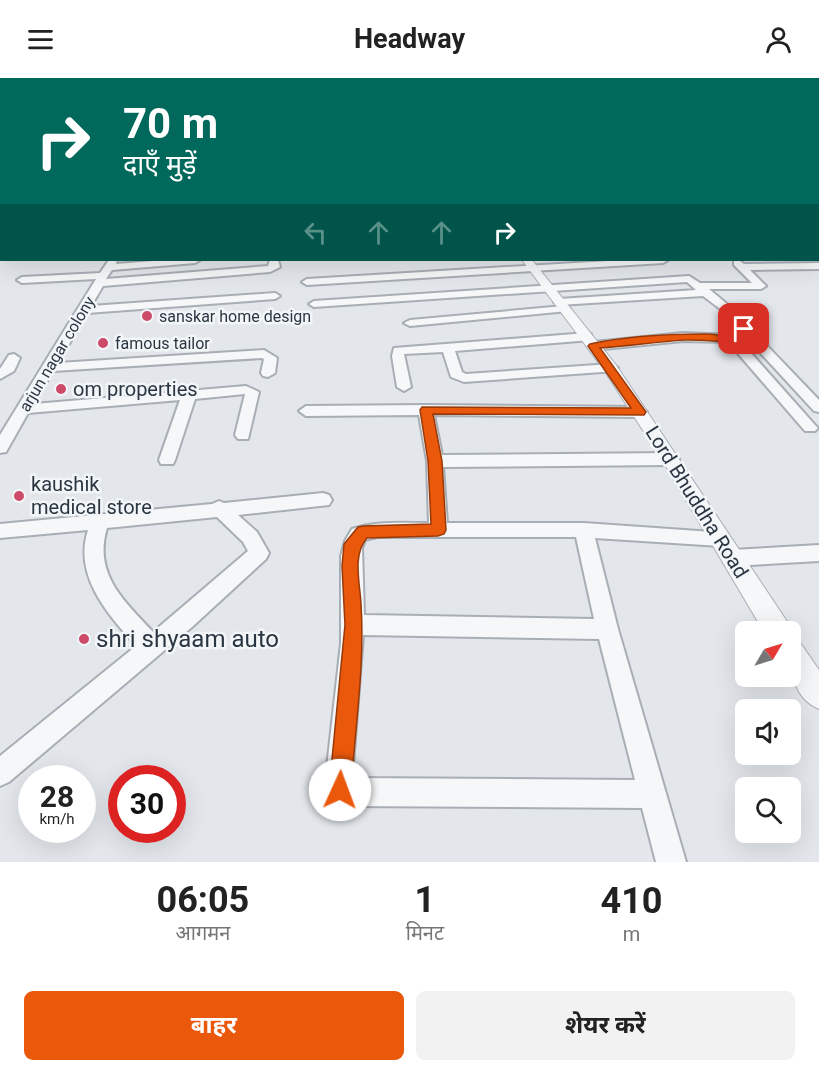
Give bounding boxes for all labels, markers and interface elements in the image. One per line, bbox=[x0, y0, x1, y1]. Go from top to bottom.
icon: menu bbox=[24, 23, 57, 56]
text: Headway bbox=[354, 23, 465, 55]
icon: person bbox=[762, 23, 795, 56]
text: 70 m bbox=[123, 99, 218, 148]
icon: right bbox=[24, 102, 102, 180]
text: दाएँ मुड़ें bbox=[123, 149, 197, 181]
icon: left bbox=[299, 216, 332, 249]
icon: ahead bbox=[362, 216, 395, 249]
icon: ahead bbox=[425, 216, 458, 249]
icon: right bbox=[488, 216, 521, 249]
street label: arjun nagar colony bbox=[15, 293, 99, 415]
pin bbox=[718, 303, 769, 354]
place label: sanskar home design bbox=[159, 307, 311, 326]
marker: sanskar home design bbox=[140, 309, 154, 323]
icon: arrive bbox=[727, 312, 760, 345]
place label: famous tailor bbox=[115, 334, 210, 353]
marker: famous tailor bbox=[96, 336, 110, 350]
place label: om properties bbox=[73, 377, 198, 401]
marker: om properties bbox=[54, 382, 68, 396]
street label: Lord Bhuddha Road bbox=[641, 422, 753, 582]
place label: kaushik medical store bbox=[31, 472, 152, 519]
marker: kaushik medical store bbox=[12, 489, 26, 503]
north arrow bbox=[735, 621, 801, 687]
map controls bbox=[735, 621, 801, 843]
place label: shri shyaam auto bbox=[96, 625, 279, 653]
marker: shri shyaam auto bbox=[77, 632, 91, 646]
button: sound bbox=[735, 699, 801, 765]
position arrow bbox=[308, 758, 372, 822]
speed limit sign: 30 bbox=[108, 765, 186, 843]
button: search bbox=[735, 777, 801, 843]
text: 28 bbox=[40, 779, 74, 814]
text: km/h bbox=[39, 810, 75, 828]
text: 06:05 bbox=[156, 879, 249, 921]
text: 1 bbox=[415, 879, 435, 921]
text: 410 bbox=[601, 880, 663, 922]
text: आगमन bbox=[175, 921, 230, 945]
text: मिनट bbox=[406, 921, 444, 945]
text: m bbox=[623, 922, 640, 946]
button: बाहर bbox=[24, 991, 404, 1060]
button: शेयर करें bbox=[416, 991, 795, 1060]

